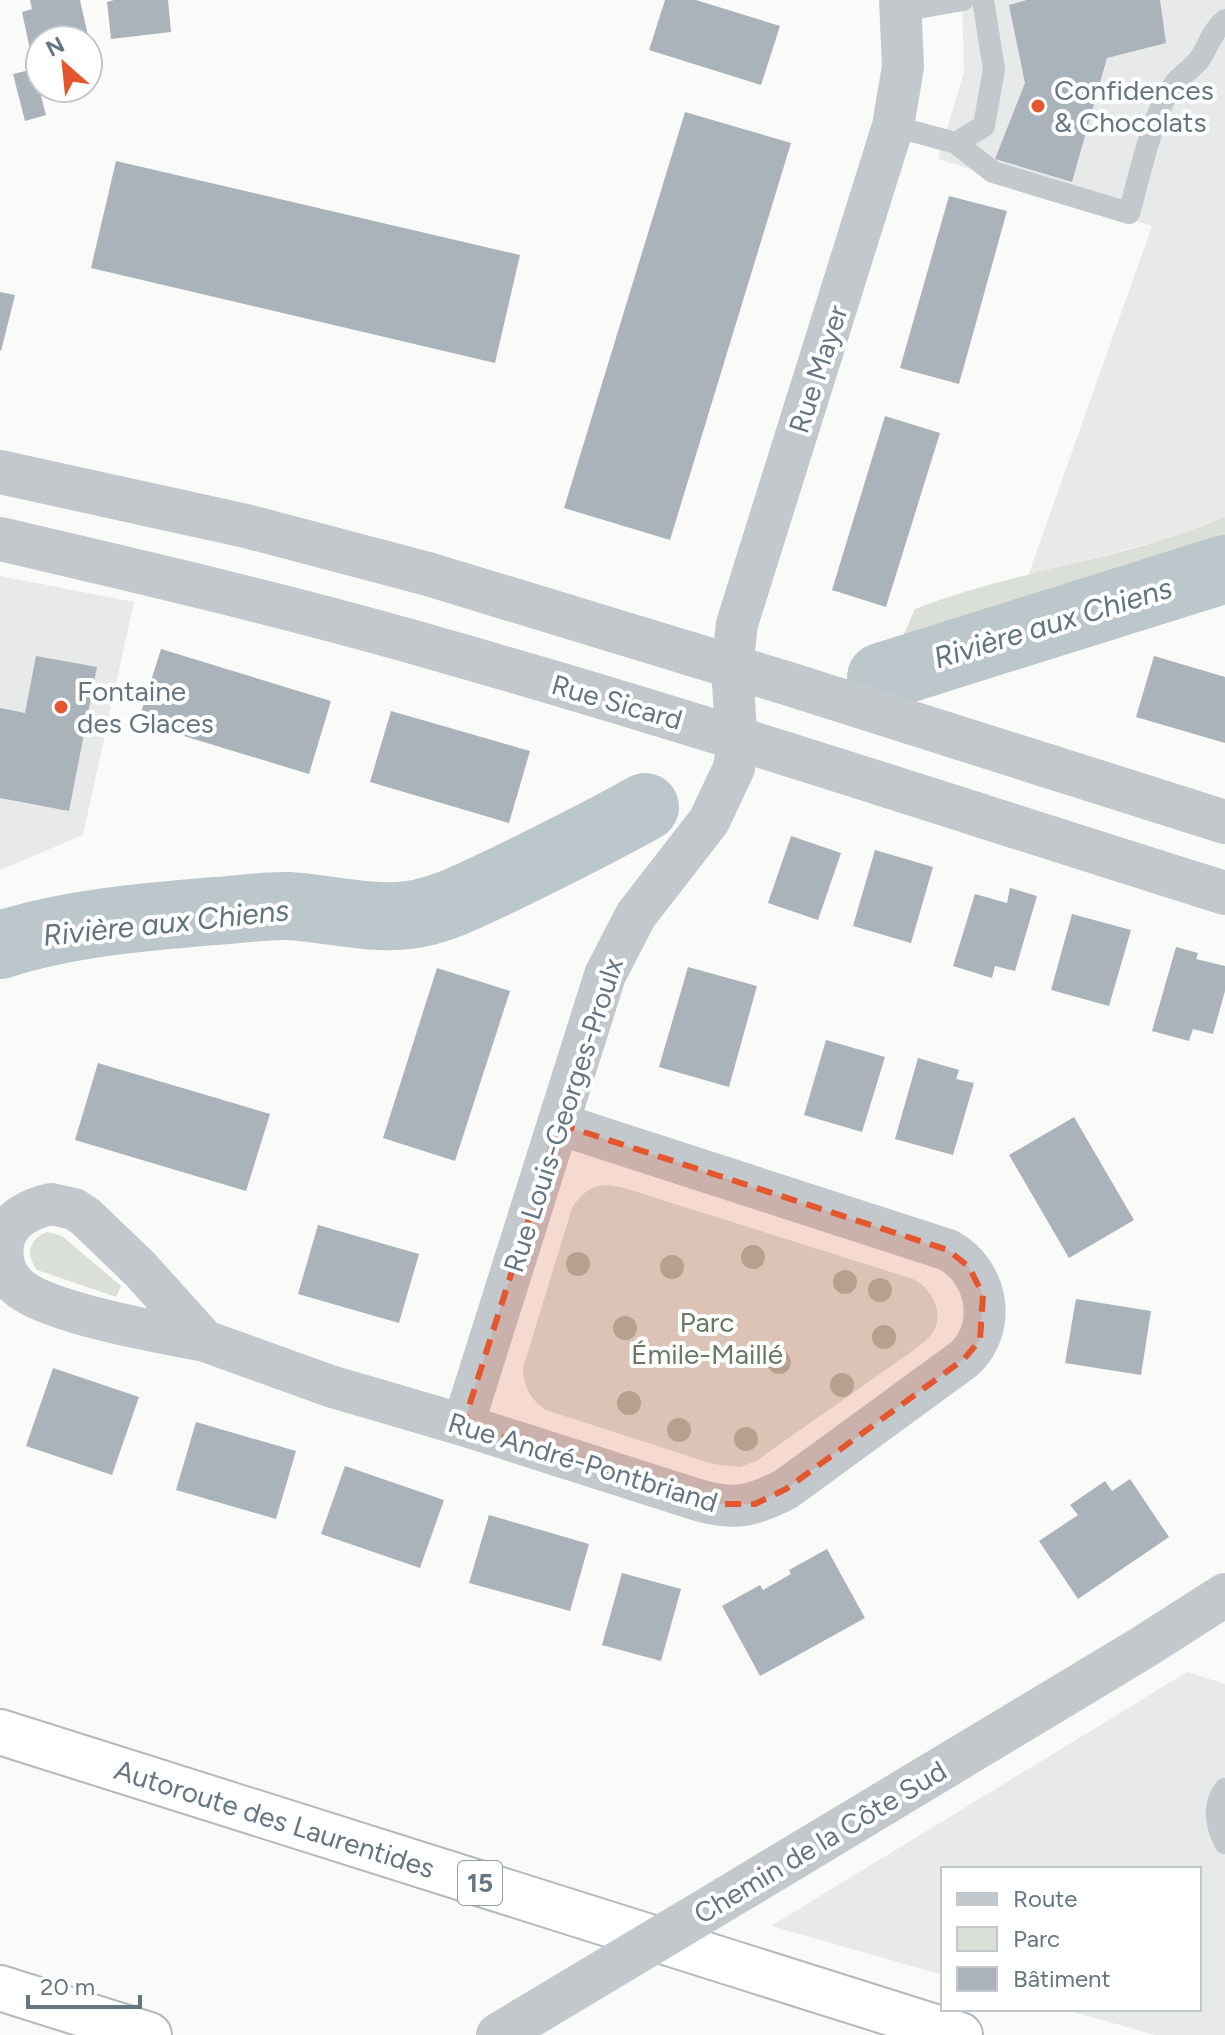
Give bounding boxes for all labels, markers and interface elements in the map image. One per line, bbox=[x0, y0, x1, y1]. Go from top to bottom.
north arrow bbox=[24, 24, 104, 104]
text: N bbox=[41, 31, 69, 63]
place label: Confidences & Chocolats bbox=[1054, 73, 1214, 139]
marker: Confidences & Chocolats bbox=[1029, 97, 1047, 115]
street label: Rue Mayer bbox=[781, 300, 855, 437]
water label: Rivière aux Chiens bbox=[929, 569, 1177, 676]
street label: Rue Sicard bbox=[548, 667, 686, 737]
place label: Fontaine des Glaces bbox=[77, 674, 214, 740]
marker: Fontaine des Glaces bbox=[52, 698, 70, 716]
water label: Rivière aux Chiens bbox=[41, 891, 291, 954]
street label: Rue Louis-Georges-Proulx bbox=[496, 953, 630, 1277]
park label: Parc Émile-Maillé bbox=[631, 1305, 783, 1371]
street label: Rue André-Pontbriand bbox=[444, 1405, 722, 1519]
street label: Autoroute des Laurentides bbox=[110, 1752, 439, 1885]
street label: Chemin de la Côte Sud bbox=[688, 1753, 952, 1931]
road number: 15 bbox=[458, 1861, 502, 1905]
legend bbox=[941, 1867, 1201, 2011]
text: Route bbox=[1013, 1884, 1077, 1913]
text: Parc bbox=[1013, 1924, 1060, 1953]
scale bar bbox=[28, 1959, 140, 2009]
text: Bâtiment bbox=[1013, 1964, 1111, 1993]
text: 20 m bbox=[40, 1972, 95, 2001]

